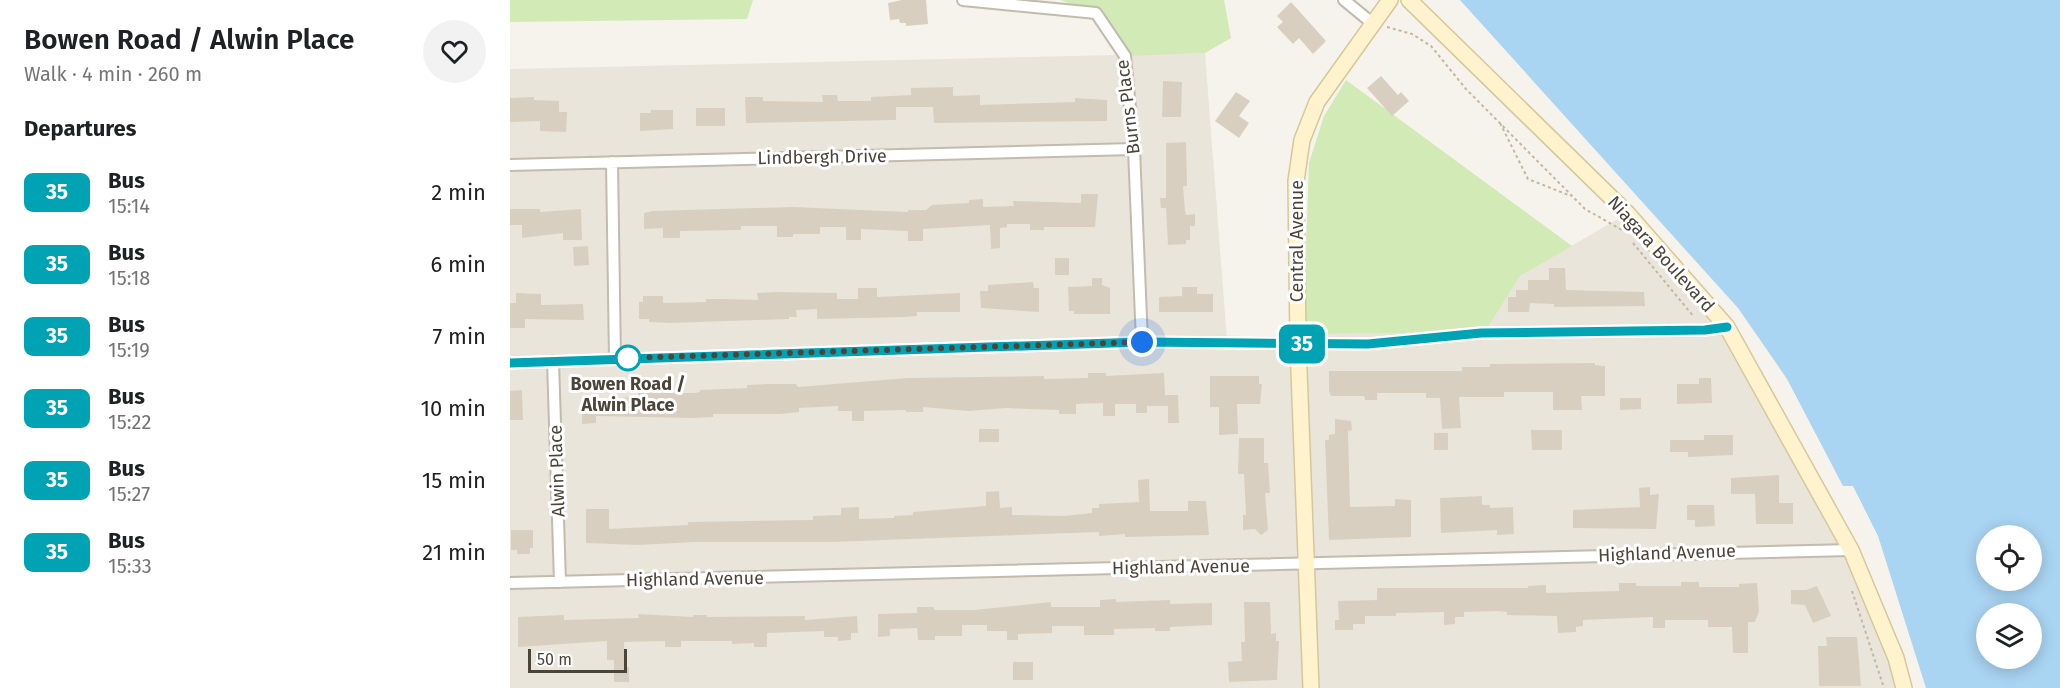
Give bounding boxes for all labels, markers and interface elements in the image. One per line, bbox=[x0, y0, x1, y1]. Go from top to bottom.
button: heart bbox=[423, 20, 486, 83]
text: Bowen Road / Alwin Place bbox=[24, 23, 354, 56]
street label: Burns Place bbox=[1111, 58, 1145, 156]
text: Walk · 4 min · 260 m bbox=[24, 62, 202, 86]
text: Departures bbox=[24, 115, 136, 142]
street label: Lindbergh Drive bbox=[757, 145, 887, 169]
text: Bus bbox=[108, 167, 145, 194]
text: 35 bbox=[46, 179, 68, 205]
text: 2 min bbox=[431, 179, 486, 206]
street label: Central Avenue bbox=[1286, 180, 1308, 302]
street label: Niagara Boulevard bbox=[1603, 191, 1719, 317]
text: 15:14 bbox=[108, 194, 150, 218]
text: Bus bbox=[108, 239, 145, 266]
text: 35 bbox=[46, 251, 68, 277]
text: 6 min bbox=[430, 251, 486, 278]
text: 15:18 bbox=[108, 266, 150, 290]
text: Bus bbox=[108, 311, 145, 338]
text: 35 bbox=[46, 323, 68, 349]
text: 7 min bbox=[432, 323, 486, 350]
line badge: 35 bbox=[1275, 324, 1329, 364]
your location bbox=[1127, 327, 1157, 357]
text: 35 bbox=[1291, 331, 1313, 357]
text: 15:19 bbox=[108, 338, 150, 362]
marker: Bowen Road / Alwin Place bbox=[615, 345, 641, 371]
place label: Bowen Road / Alwin Place bbox=[570, 373, 686, 416]
text: Bus bbox=[108, 383, 145, 410]
text: 35 bbox=[46, 395, 68, 421]
text: 10 min bbox=[420, 395, 486, 422]
text: 15:22 bbox=[108, 410, 151, 434]
street label: Alwin Place bbox=[544, 425, 570, 517]
text: Bus bbox=[108, 455, 145, 482]
text: 35 bbox=[46, 467, 68, 493]
text: 15 min bbox=[422, 467, 486, 494]
text: 15:27 bbox=[108, 482, 150, 506]
map controls bbox=[1976, 525, 2042, 669]
button: locate bbox=[1976, 525, 2042, 591]
text: Bus bbox=[108, 527, 145, 554]
text: 35 bbox=[46, 539, 68, 565]
text: 21 min bbox=[422, 539, 486, 566]
street label: Highland Avenue bbox=[1598, 540, 1736, 566]
text: 15:33 bbox=[108, 554, 152, 578]
street label: Highland Avenue bbox=[1112, 555, 1250, 579]
street label: Highland Avenue bbox=[626, 567, 764, 591]
button: layers bbox=[1976, 603, 2042, 669]
scale bar bbox=[528, 646, 627, 674]
text: 50 m bbox=[537, 650, 572, 669]

